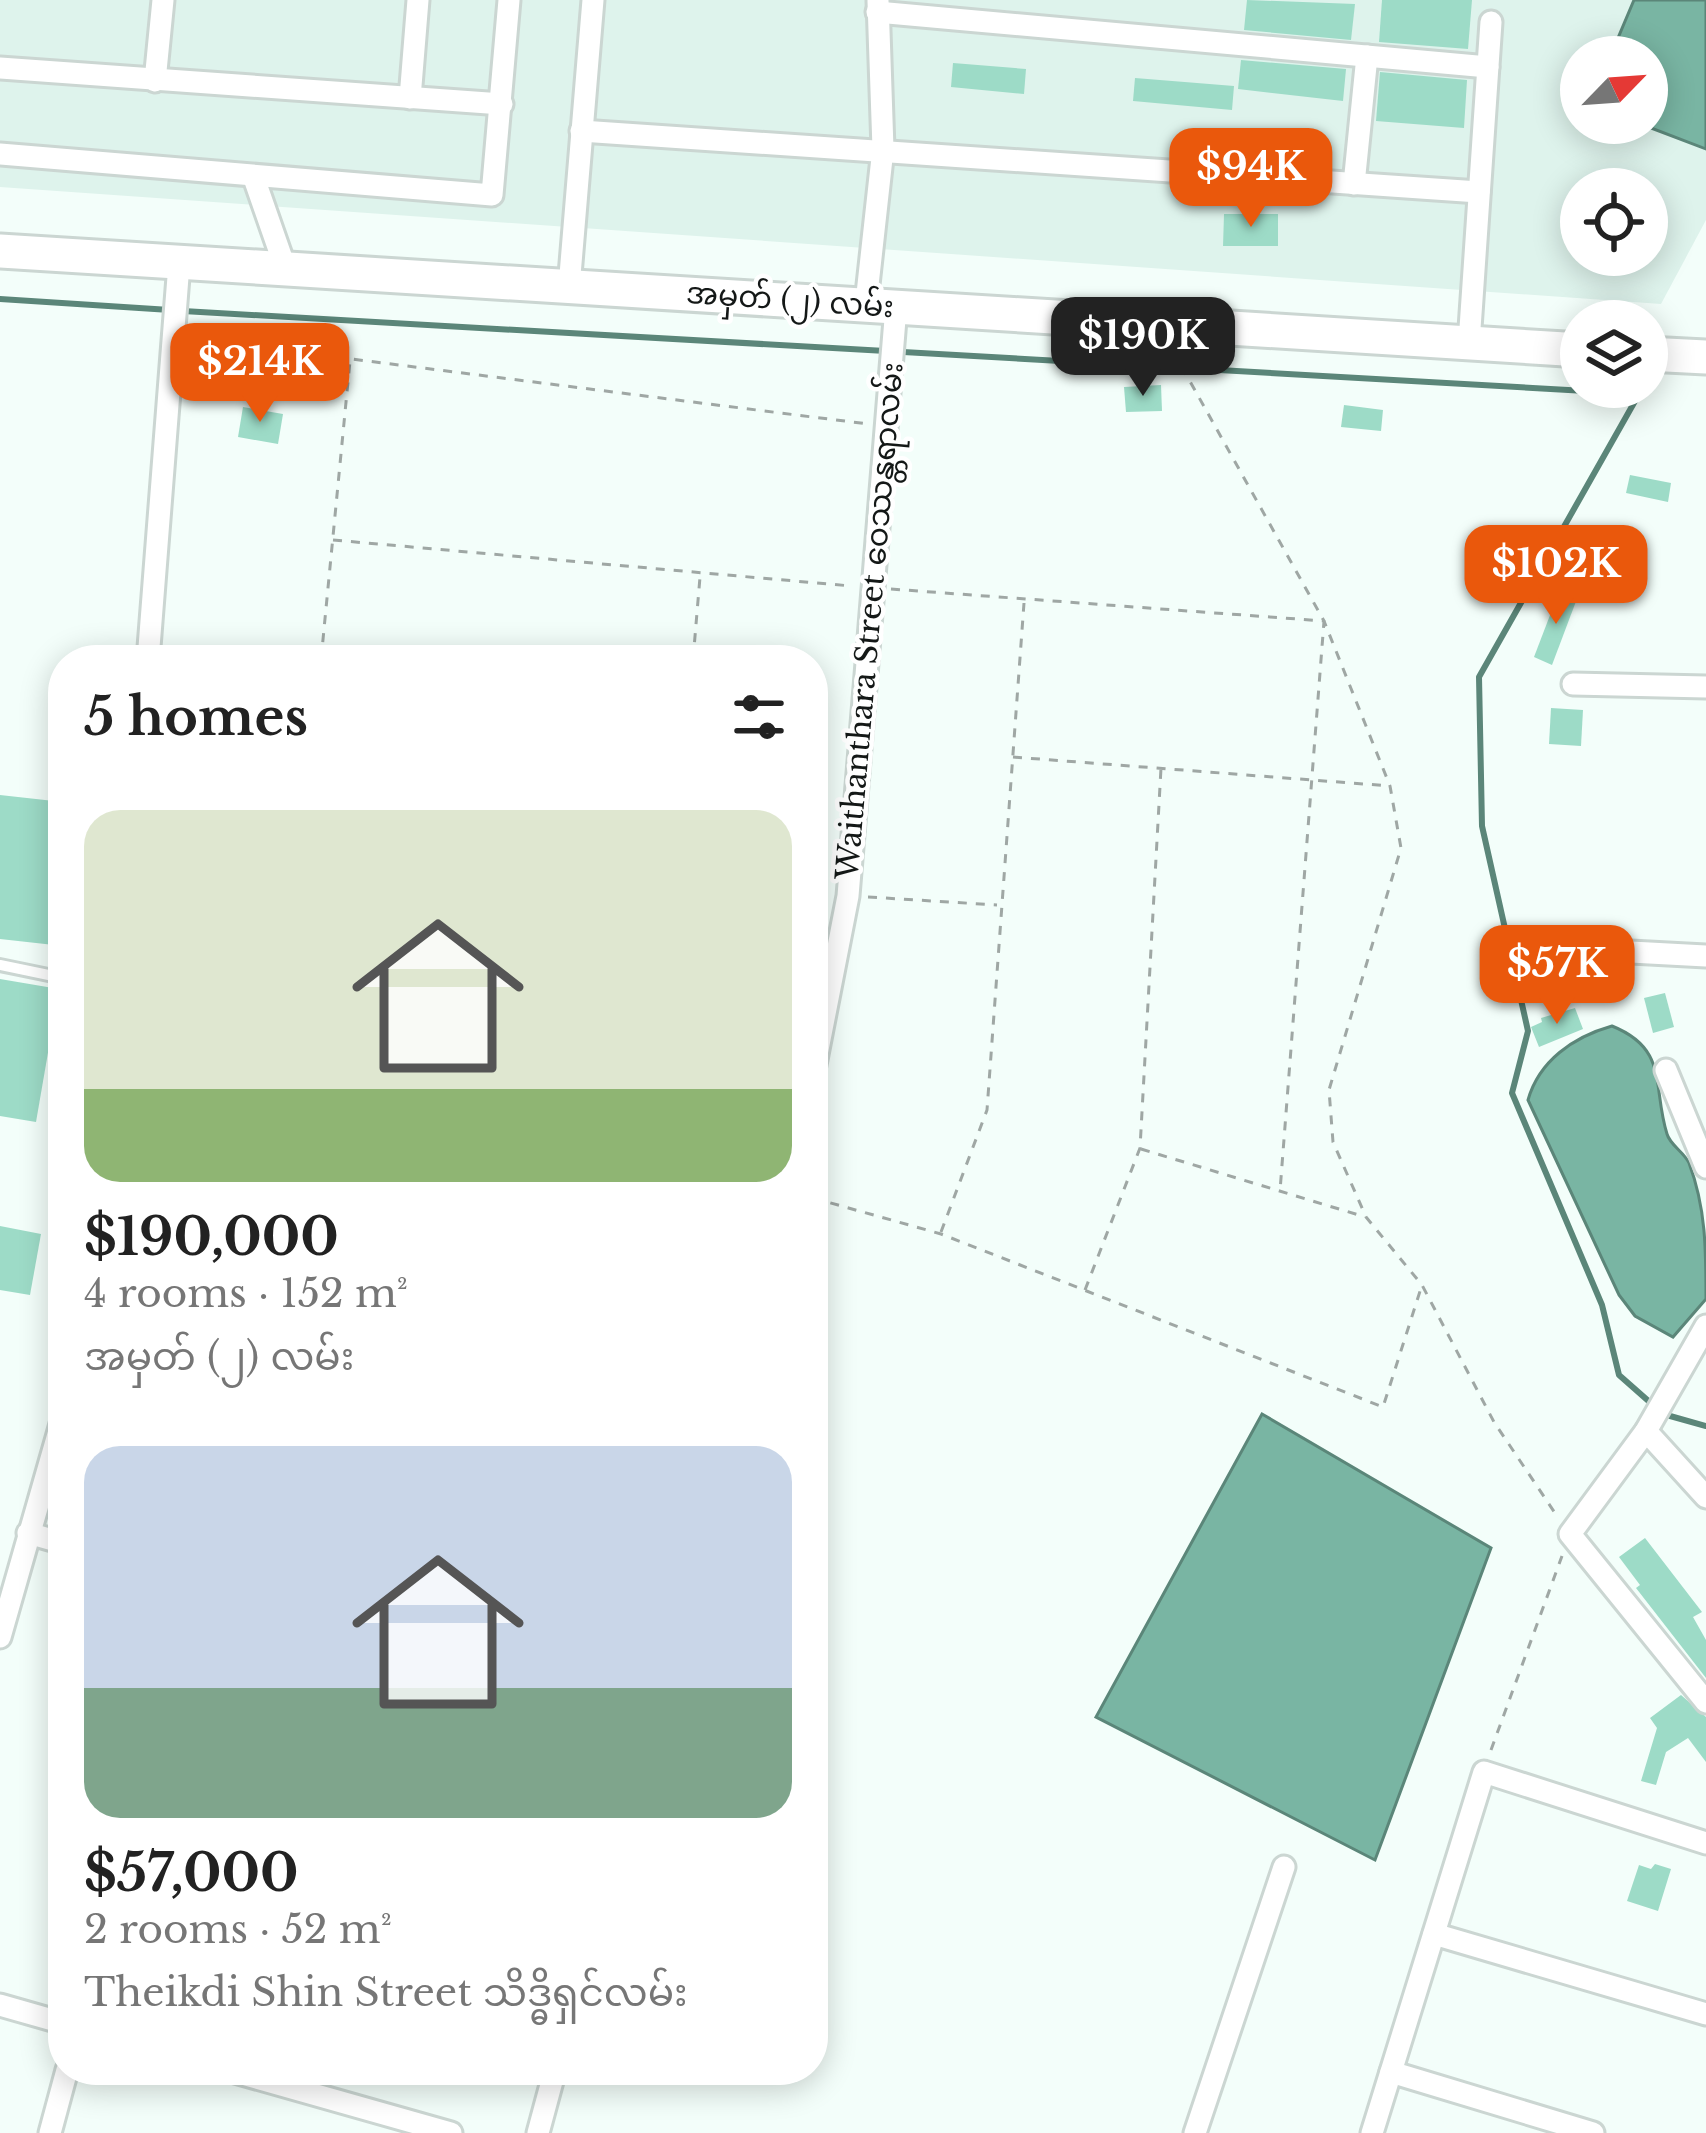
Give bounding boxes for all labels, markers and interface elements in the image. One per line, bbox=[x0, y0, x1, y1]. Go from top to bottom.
north arrow bbox=[1560, 36, 1668, 144]
map controls bbox=[1560, 36, 1668, 408]
pin: $94K bbox=[1180, 128, 1322, 230]
text: $94K bbox=[1196, 142, 1306, 191]
button: locate bbox=[1560, 168, 1668, 276]
street label: အမှတ် (၂) လမ်း bbox=[685, 271, 895, 332]
pin: $190K bbox=[1059, 297, 1227, 399]
button: layers bbox=[1560, 300, 1668, 408]
text: $190K bbox=[1078, 311, 1208, 360]
pin: $214K bbox=[176, 323, 344, 425]
text: $214K bbox=[197, 337, 323, 386]
street label: Waithanthara Street ဝေဿန္တရာလမ်း bbox=[825, 360, 918, 883]
pin: $102K bbox=[1472, 525, 1640, 627]
text: $102K bbox=[1491, 539, 1621, 588]
icon: filters bbox=[726, 684, 792, 750]
text: 5 homes bbox=[84, 686, 308, 749]
icon: home bbox=[330, 888, 546, 1104]
pin: $57K bbox=[1486, 925, 1628, 1027]
text: $57K bbox=[1507, 939, 1607, 988]
text: $190,000 bbox=[84, 1206, 339, 1269]
text: 4 rooms · 152 m² bbox=[84, 1269, 408, 1318]
text: အမှတ် (၂) လမ်း bbox=[84, 1332, 354, 1381]
icon: home bbox=[330, 1524, 546, 1740]
text: $57,000 bbox=[84, 1842, 298, 1905]
text: 2 rooms · 52 m² bbox=[84, 1905, 392, 1954]
text: Theikdi Shin Street သိဒ္ဓိရှင်လမ်း bbox=[84, 1968, 688, 2017]

